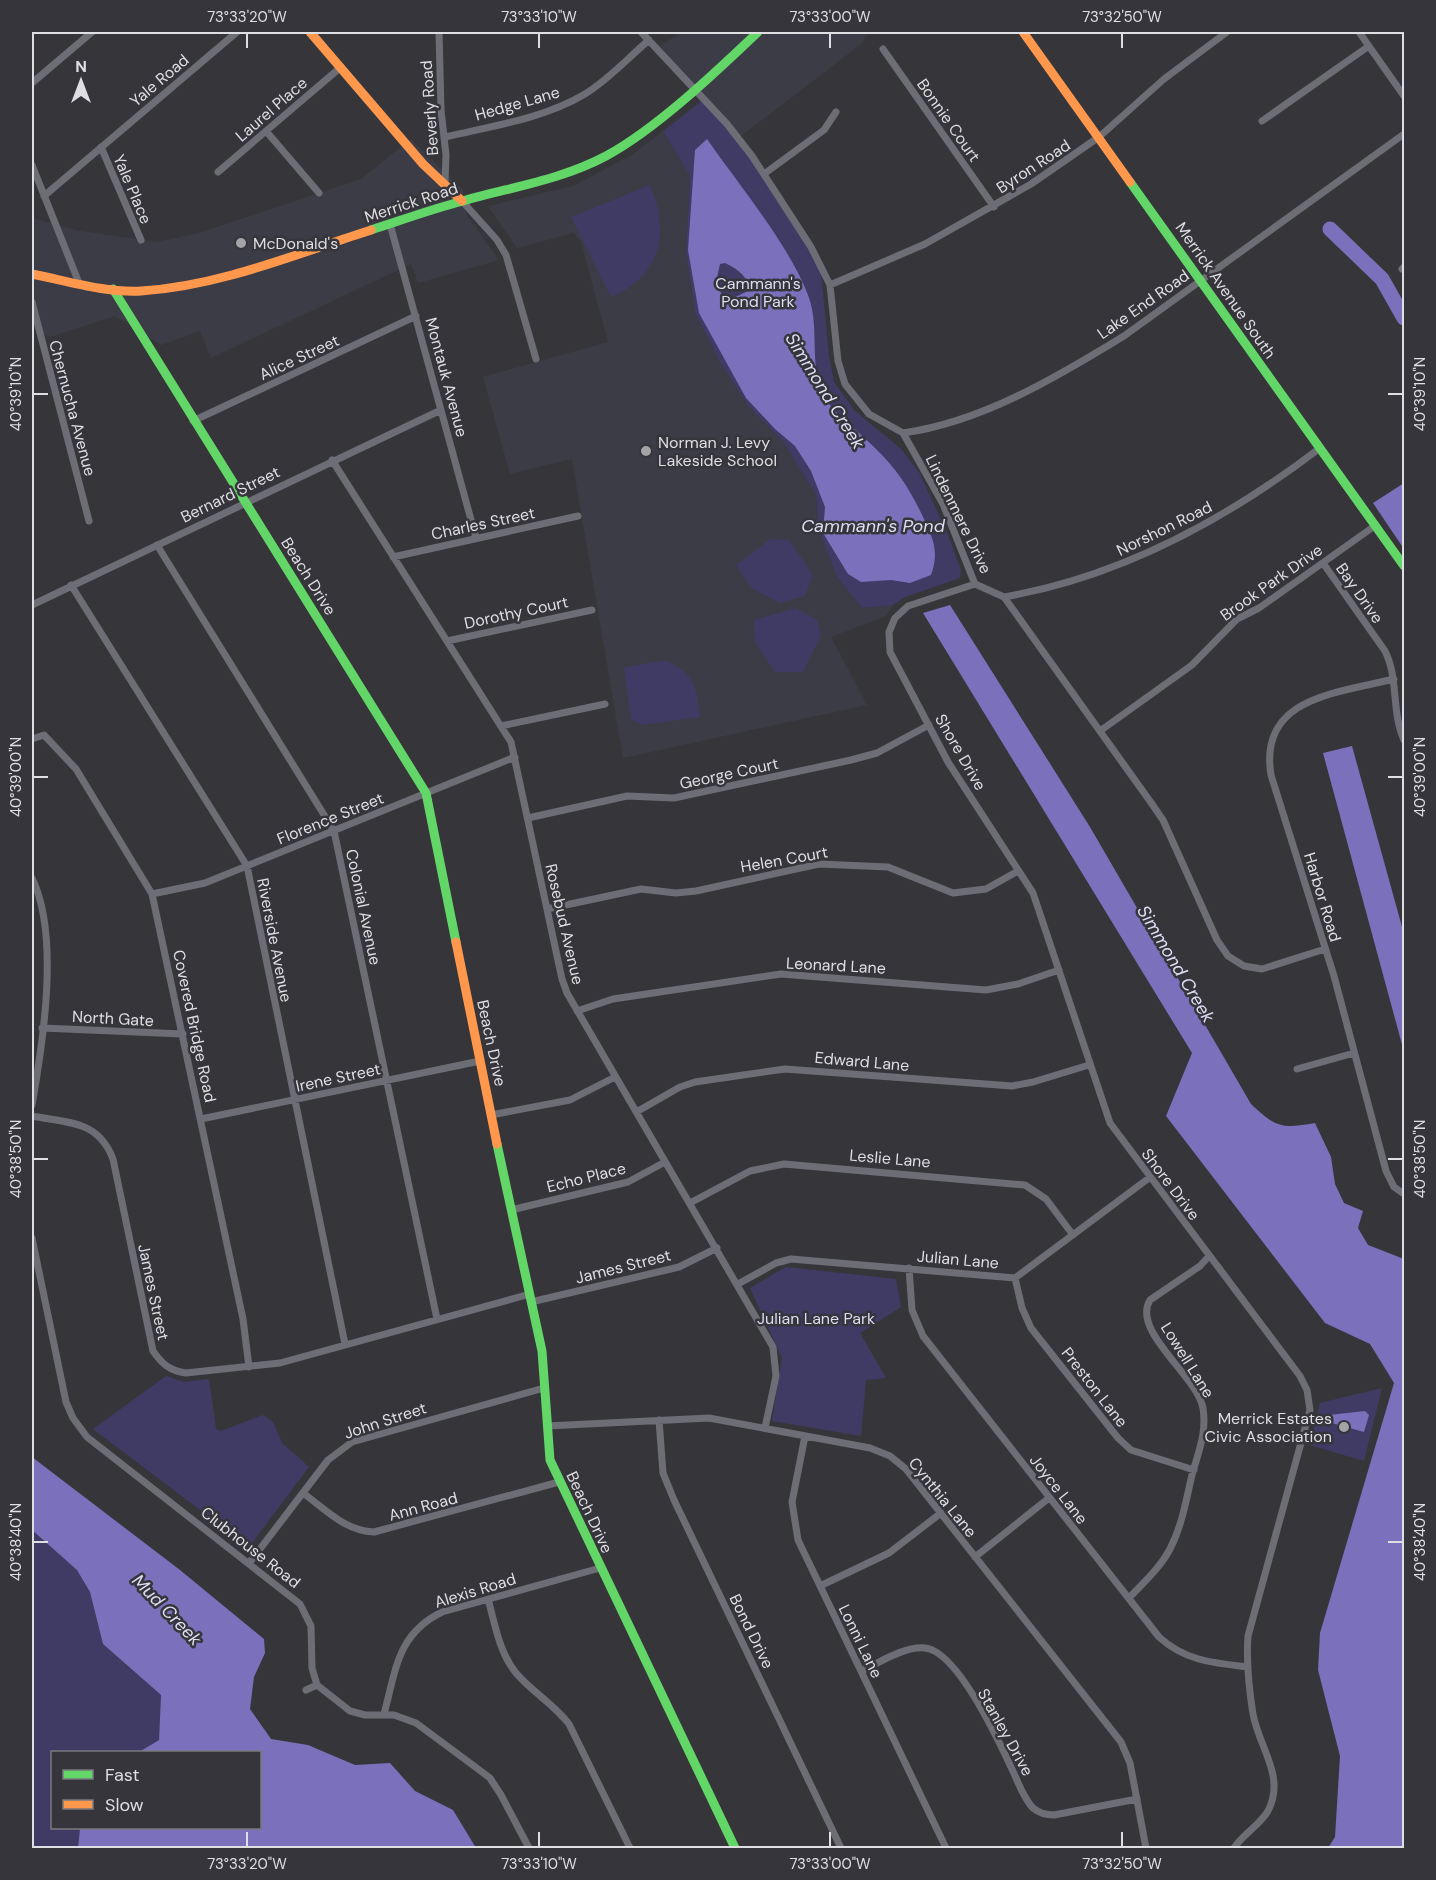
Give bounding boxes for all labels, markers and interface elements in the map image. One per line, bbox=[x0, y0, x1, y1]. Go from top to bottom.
text: 73°33'20"W bbox=[207, 7, 287, 27]
text: 73°33'10"W bbox=[501, 7, 577, 27]
text: 73°33'00"W bbox=[789, 7, 871, 27]
text: 73°32'50"W bbox=[1082, 7, 1162, 27]
street label: Yale Road bbox=[125, 50, 193, 111]
north arrow bbox=[51, 51, 111, 111]
text: N bbox=[75, 56, 87, 77]
street label: Beverly Road bbox=[416, 60, 443, 156]
street label: Laurel Place bbox=[231, 72, 312, 146]
street label: Bonnie Court bbox=[912, 75, 985, 166]
street label: Hedge Lane bbox=[472, 81, 562, 126]
street label: Byron Road bbox=[992, 135, 1074, 198]
street label: Yale Place bbox=[109, 151, 157, 227]
street label: Merrick Road bbox=[362, 178, 461, 227]
street label: Merrick Avenue South bbox=[1171, 218, 1281, 363]
place label: McDonald's bbox=[253, 233, 338, 254]
marker: McDonald's bbox=[234, 236, 248, 250]
street label: Lake End Road bbox=[1093, 265, 1193, 344]
park label: Cammann's Pond Park bbox=[715, 273, 801, 312]
street label: Montauk Avenue bbox=[420, 315, 473, 439]
water label: Simmond Creek bbox=[780, 328, 871, 454]
street label: Alice Street bbox=[256, 330, 343, 385]
street label: Chernucha Avenue bbox=[44, 338, 101, 478]
text: 40°39'10"N bbox=[6, 357, 26, 431]
text: 40°39'10"N bbox=[1410, 357, 1430, 431]
place label: Norman J. Levy Lakeside School bbox=[658, 432, 777, 471]
marker: Norman J. Levy Lakeside School bbox=[639, 444, 653, 458]
street label: Lindenmere Drive bbox=[921, 451, 996, 577]
street label: Bernard Street bbox=[177, 461, 283, 528]
street label: Norshon Road bbox=[1113, 496, 1216, 561]
street label: Charles Street bbox=[429, 502, 537, 545]
water label: Cammann's Pond bbox=[801, 514, 946, 538]
street label: Beach Drive bbox=[276, 533, 341, 619]
street label: Brook Park Drive bbox=[1216, 539, 1327, 626]
street label: Bay Drive bbox=[1331, 559, 1388, 628]
street label: Dorothy Court bbox=[462, 591, 570, 634]
street label: Shore Drive bbox=[930, 710, 991, 794]
text: 40°39'00"N bbox=[6, 737, 26, 817]
text: 40°39'00"N bbox=[1410, 737, 1430, 817]
street label: George Court bbox=[678, 753, 781, 794]
street label: Florence Street bbox=[274, 787, 387, 849]
street label: Helen Court bbox=[739, 841, 829, 878]
street label: Colonial Avenue bbox=[341, 847, 386, 967]
street label: Harbor Road bbox=[1299, 850, 1346, 944]
street label: Rosebud Avenue bbox=[540, 862, 589, 987]
street label: Riverside Avenue bbox=[252, 876, 297, 1004]
water label: Simmond Creek bbox=[1131, 901, 1221, 1028]
street label: Covered Bridge Road bbox=[168, 948, 221, 1104]
street label: Leonard Lane bbox=[786, 952, 886, 979]
street label: Beach Drive bbox=[472, 998, 511, 1088]
street label: North Gate bbox=[72, 1006, 154, 1031]
street label: Edward Lane bbox=[814, 1047, 910, 1076]
street label: Irene Street bbox=[294, 1058, 383, 1097]
text: 40°38'50"N bbox=[6, 1120, 26, 1198]
text: 40°38'50"N bbox=[1410, 1120, 1430, 1198]
street label: Leslie Lane bbox=[849, 1144, 931, 1173]
street label: Shore Drive bbox=[1137, 1144, 1205, 1224]
street label: Echo Place bbox=[544, 1158, 628, 1197]
street label: James Street bbox=[133, 1242, 174, 1342]
street label: James Street bbox=[573, 1244, 673, 1288]
street label: Julian Lane bbox=[916, 1245, 1000, 1274]
park label: Julian Lane Park bbox=[757, 1308, 875, 1329]
street label: Lowell Lane bbox=[1156, 1319, 1219, 1402]
street label: Preston Lane bbox=[1057, 1343, 1132, 1432]
street label: John Street bbox=[341, 1397, 429, 1444]
place label: Merrick Estates Civic Association bbox=[1205, 1408, 1332, 1447]
marker: Merrick Estates Civic Association bbox=[1337, 1420, 1351, 1434]
street label: Joyce Lane bbox=[1025, 1450, 1092, 1528]
street label: Cynthia Lane bbox=[904, 1453, 981, 1542]
street label: Beach Drive bbox=[561, 1468, 618, 1556]
street label: Ann Road bbox=[386, 1487, 460, 1526]
street label: Clubhouse Road bbox=[197, 1502, 305, 1593]
text: 40°38'40"N bbox=[6, 1503, 26, 1581]
text: 40°38'40"N bbox=[1410, 1503, 1430, 1581]
street label: Alexis Road bbox=[432, 1568, 518, 1613]
water label: Mud Creek bbox=[127, 1569, 208, 1652]
street label: Bond Drive bbox=[724, 1590, 779, 1672]
street label: Lonni Lane bbox=[834, 1601, 887, 1682]
street label: Stanley Drive bbox=[973, 1685, 1038, 1780]
legend bbox=[51, 1751, 261, 1829]
text: Fast bbox=[105, 1763, 140, 1787]
text: Slow bbox=[105, 1793, 144, 1817]
text: 73°33'20"W bbox=[207, 1854, 287, 1874]
text: 73°33'10"W bbox=[501, 1854, 577, 1874]
text: 73°33'00"W bbox=[789, 1854, 871, 1874]
text: 73°32'50"W bbox=[1082, 1854, 1162, 1874]

